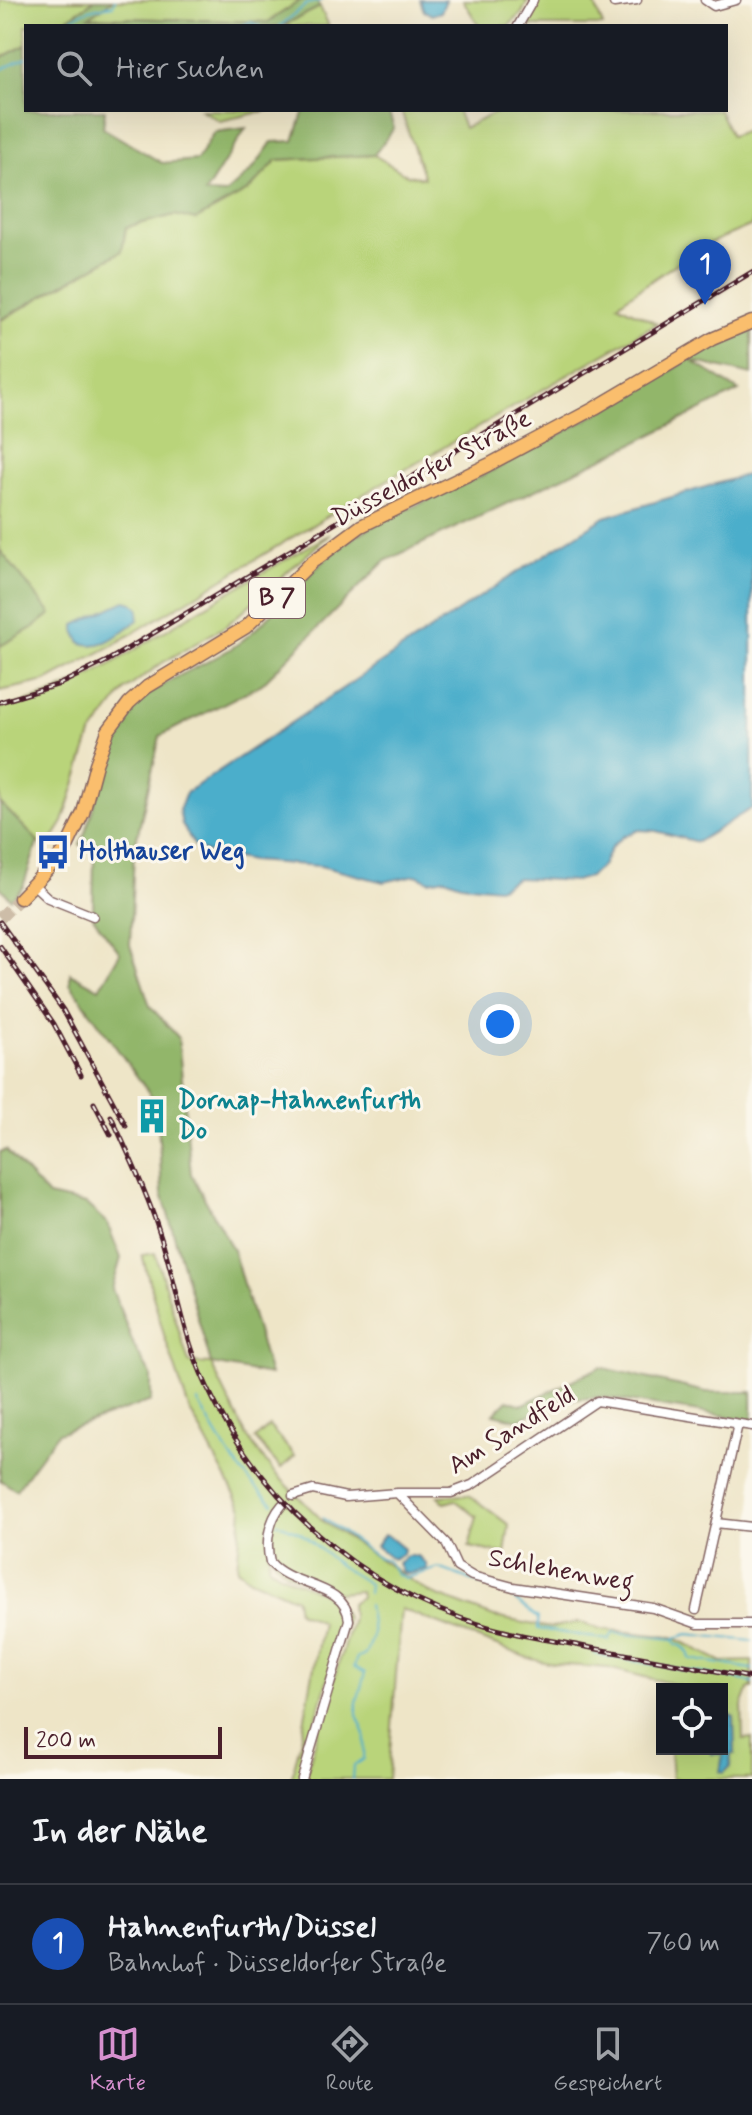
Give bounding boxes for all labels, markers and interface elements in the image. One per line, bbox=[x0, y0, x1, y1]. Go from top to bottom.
search box bbox=[24, 24, 728, 112]
icon: search bbox=[52, 46, 96, 90]
text: Hier suchen bbox=[116, 49, 264, 88]
pin: 1 bbox=[679, 239, 731, 305]
street label: Düsseldorfer Straße bbox=[326, 402, 538, 536]
road number: B 7 bbox=[249, 578, 305, 618]
bus stop icon: Holthauser Weg bbox=[34, 833, 72, 871]
place label: Holthauser Weg bbox=[79, 835, 245, 870]
your location bbox=[480, 1004, 520, 1044]
place label: Dornap-Hahnenfurth Do bbox=[178, 1084, 421, 1148]
building icon: Dornap-Hahnenfurth Do bbox=[133, 1097, 171, 1135]
street label: Am Sandfeld bbox=[442, 1379, 582, 1483]
street label: Schlehenweg bbox=[485, 1541, 636, 1603]
map controls bbox=[656, 1683, 728, 1755]
button: locate bbox=[656, 1683, 728, 1755]
scale bar bbox=[24, 1723, 222, 1759]
text: 200 m bbox=[36, 1727, 96, 1755]
text: In der Nähe bbox=[32, 1809, 207, 1854]
text: Hahnenfurth/Düssel bbox=[108, 1908, 376, 1947]
text: 1 bbox=[52, 1927, 64, 1961]
text: 760 m bbox=[646, 1927, 720, 1961]
text: Bahnhof · Düsseldorfer Straße bbox=[108, 1947, 447, 1981]
tab: Karte bbox=[90, 2022, 146, 2098]
tab: Route bbox=[326, 2022, 374, 2098]
tab: Gespeichert bbox=[553, 2022, 662, 2098]

